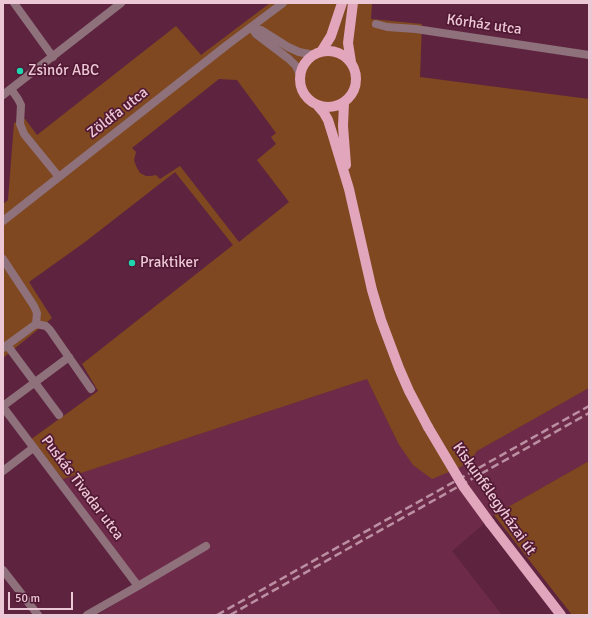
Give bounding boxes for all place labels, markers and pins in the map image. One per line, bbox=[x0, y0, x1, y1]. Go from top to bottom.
place label: Zsinór ABC bbox=[28, 62, 99, 80]
marker: Zsinór ABC bbox=[15, 66, 25, 76]
place label: Praktiker bbox=[140, 254, 199, 272]
marker: Praktiker bbox=[127, 258, 137, 268]

